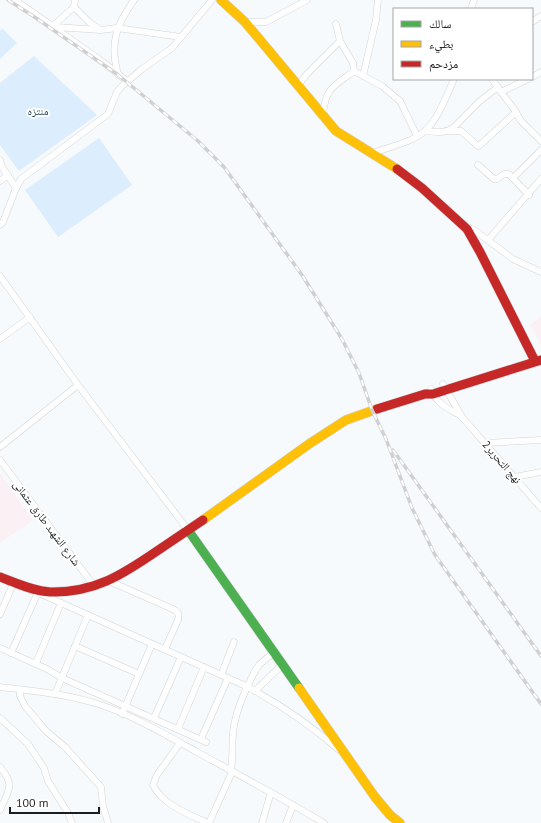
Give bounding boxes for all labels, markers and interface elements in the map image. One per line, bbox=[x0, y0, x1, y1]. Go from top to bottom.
legend bbox=[393, 8, 533, 80]
text: سالك bbox=[429, 16, 451, 31]
text: بطيء bbox=[429, 36, 453, 54]
text: مزدحم bbox=[429, 56, 458, 72]
park label: منتزه bbox=[27, 104, 49, 118]
street label: نهج التحرير2 bbox=[480, 438, 524, 486]
street label: شارع الشهىد طارق عثمانى bbox=[10, 477, 84, 569]
scale bar bbox=[10, 789, 99, 815]
text: 100 m bbox=[16, 795, 49, 810]

